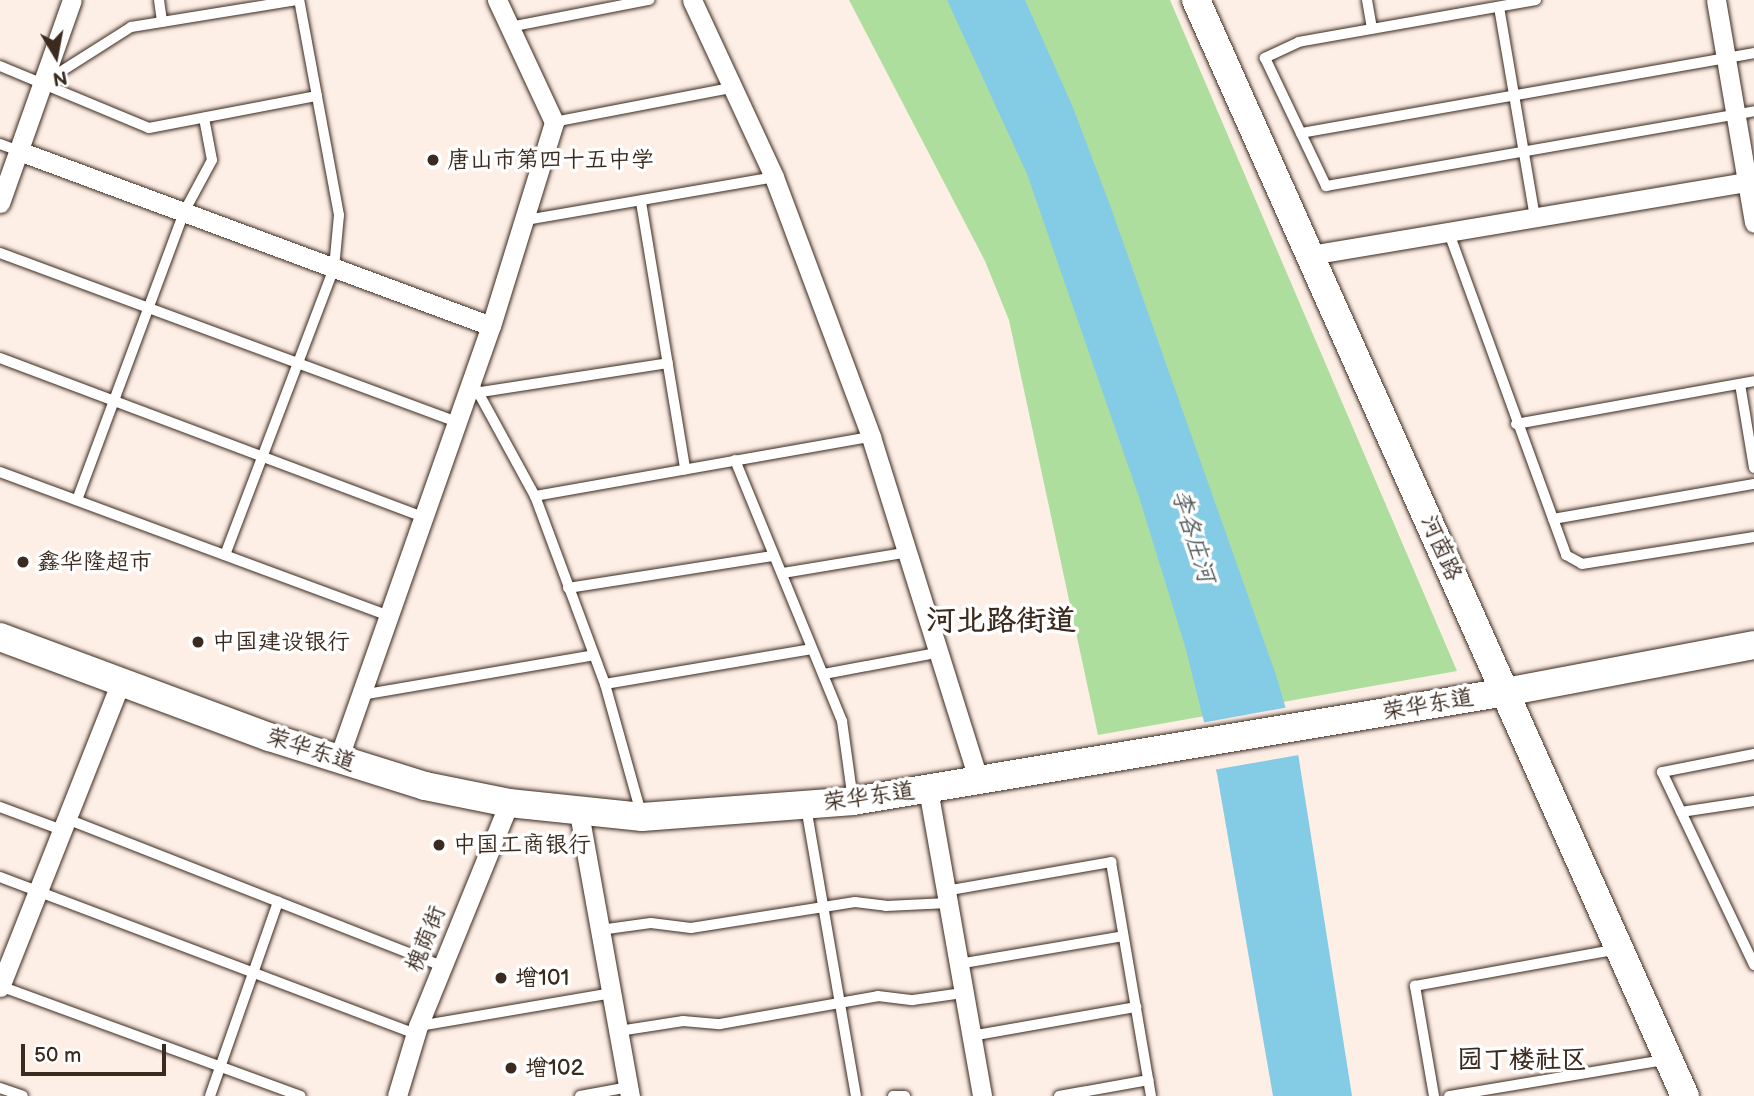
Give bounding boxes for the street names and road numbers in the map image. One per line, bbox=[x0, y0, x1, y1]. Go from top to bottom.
street label: 河茵路 bbox=[1414, 511, 1468, 585]
street label: 荣华东道 bbox=[1380, 683, 1476, 727]
street label: 荣华东道 bbox=[263, 723, 359, 777]
street label: 荣华东道 bbox=[822, 777, 916, 817]
street label: 槐荫街 bbox=[400, 902, 452, 976]

